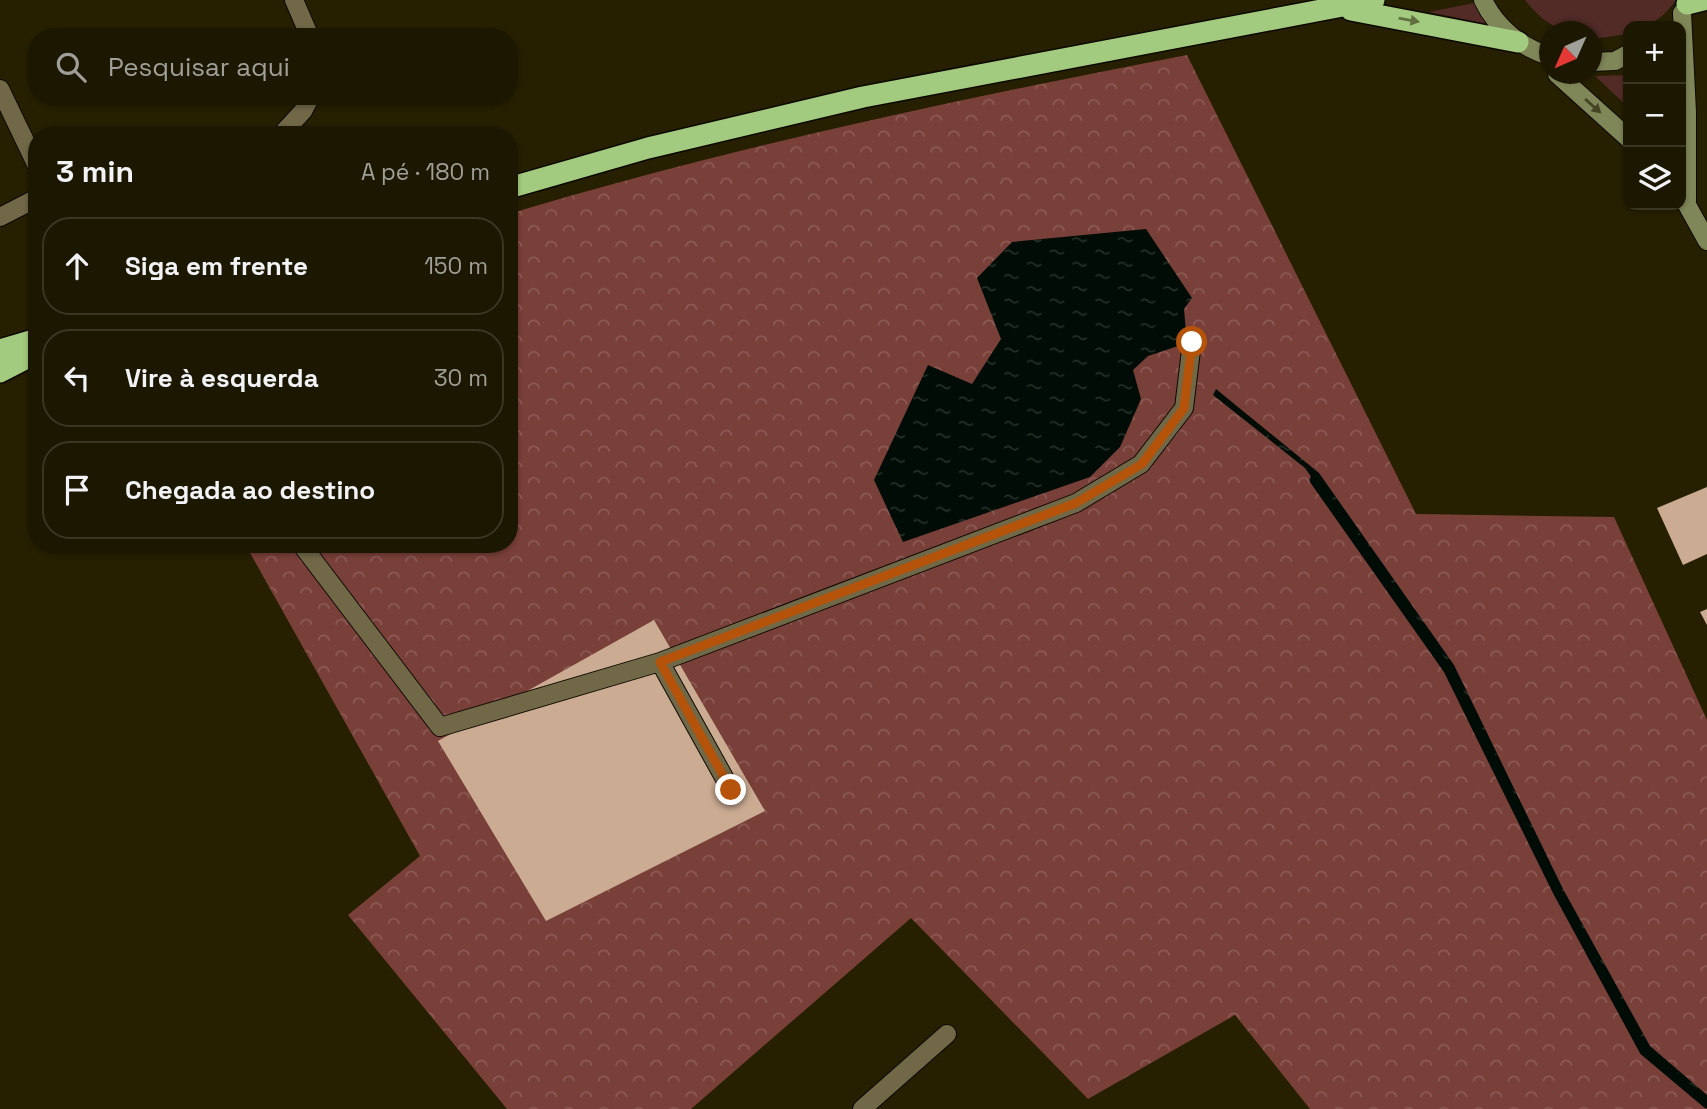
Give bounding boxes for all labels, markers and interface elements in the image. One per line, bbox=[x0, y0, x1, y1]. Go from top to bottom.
one-way arrow bbox=[1398, 15, 1420, 26]
north arrow bbox=[1539, 21, 1602, 84]
map controls bbox=[1623, 21, 1686, 210]
button: + bbox=[1623, 21, 1686, 84]
search box bbox=[28, 28, 518, 105]
icon: search bbox=[52, 48, 90, 86]
text: Pesquisar aqui bbox=[108, 50, 290, 84]
button: − bbox=[1623, 84, 1686, 147]
one-way arrow bbox=[1584, 97, 1601, 113]
button: layers bbox=[1623, 147, 1686, 210]
text: 3 min bbox=[56, 152, 134, 191]
text: A pé · 180 m bbox=[361, 157, 490, 187]
icon: ahead bbox=[58, 247, 96, 285]
text: Siga em frente bbox=[125, 249, 308, 283]
text: 150 m bbox=[424, 251, 488, 281]
route start bbox=[1176, 326, 1207, 357]
icon: left bbox=[58, 359, 96, 397]
text: Vire à esquerda bbox=[125, 361, 319, 395]
text: 30 m bbox=[434, 363, 488, 393]
icon: arrive bbox=[58, 471, 96, 509]
text: Chegada ao destino bbox=[125, 473, 375, 507]
route end bbox=[715, 774, 746, 805]

